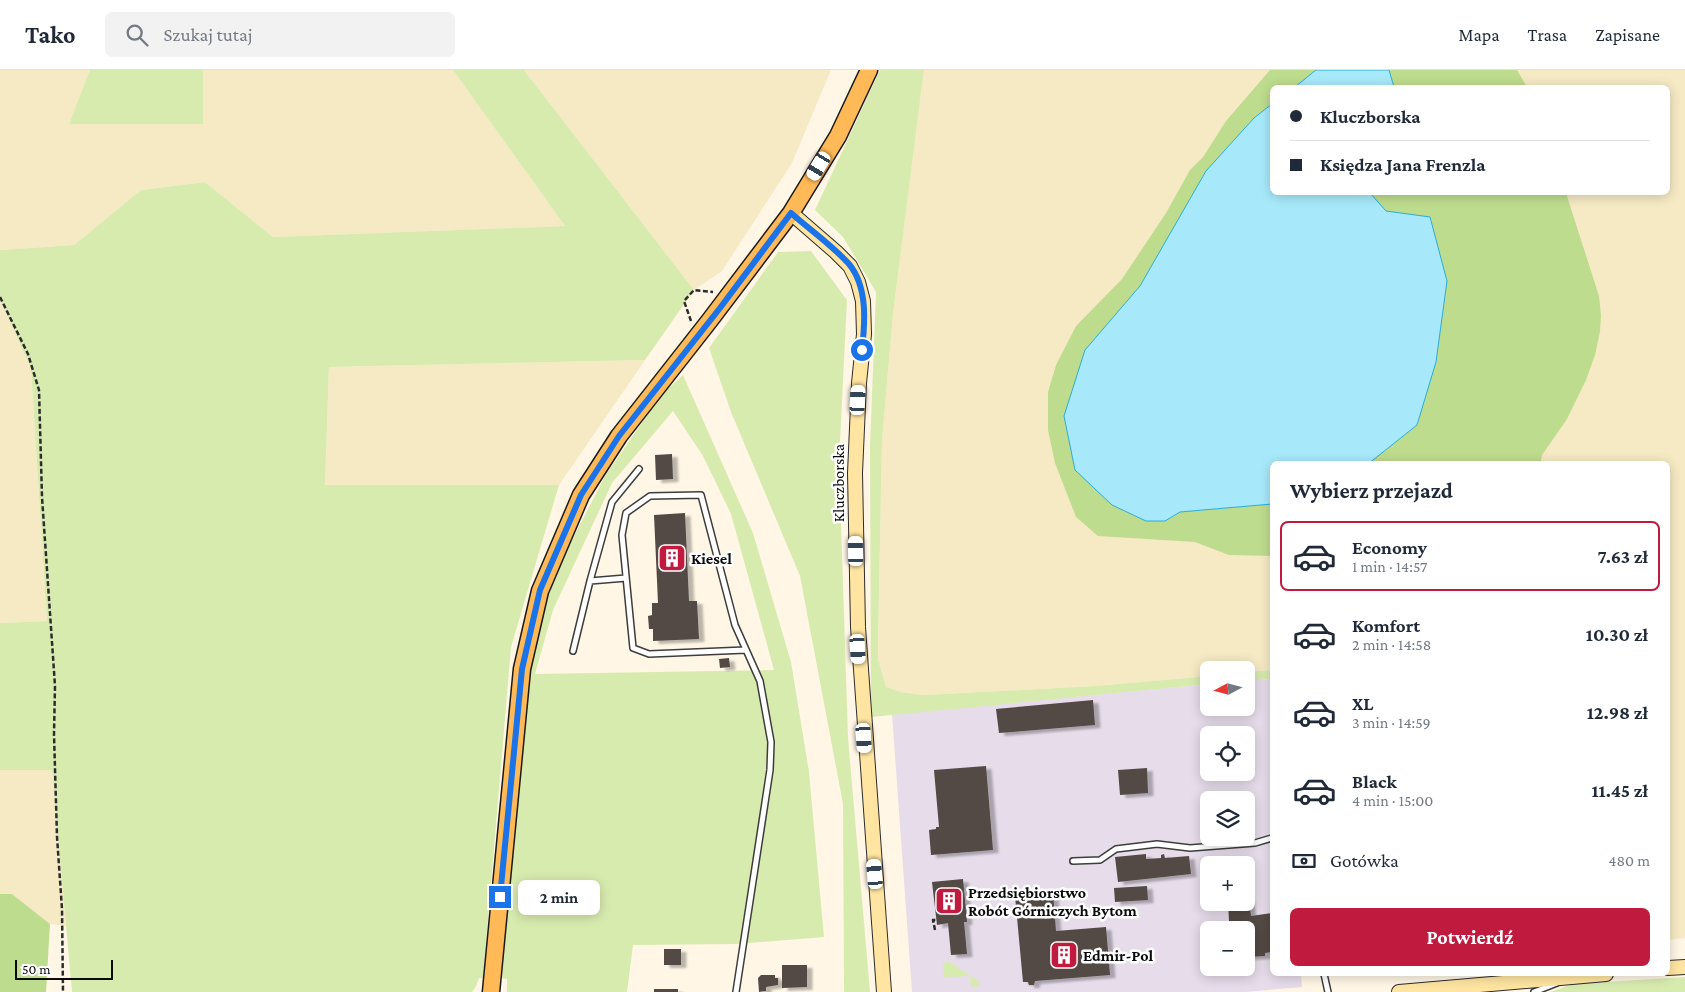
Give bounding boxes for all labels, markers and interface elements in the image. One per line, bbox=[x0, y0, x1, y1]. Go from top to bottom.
search box bbox=[105, 12, 455, 57]
text: Tako bbox=[25, 21, 75, 48]
icon: search bbox=[123, 21, 151, 49]
text: Szukaj tutaj bbox=[163, 24, 252, 45]
text: Mapa bbox=[1459, 25, 1500, 45]
text: Trasa bbox=[1528, 25, 1567, 45]
text: Zapisane bbox=[1595, 25, 1660, 45]
text: Kluczborska bbox=[1320, 106, 1421, 127]
car bbox=[804, 149, 833, 183]
text: Księdza Jana Frenzla bbox=[1320, 154, 1486, 175]
route start bbox=[851, 339, 873, 361]
car bbox=[849, 385, 866, 415]
street label: Kluczborska bbox=[830, 443, 847, 522]
text: Wybierz przejazd bbox=[1290, 478, 1453, 503]
icon: car bbox=[1292, 534, 1337, 579]
car bbox=[848, 536, 863, 566]
text: Economy bbox=[1352, 537, 1427, 558]
building icon: Kiesel bbox=[657, 543, 687, 573]
text: 7.63 zł bbox=[1597, 546, 1648, 567]
place label: Kiesel bbox=[691, 550, 732, 567]
text: 1 min · 14:57 bbox=[1352, 558, 1427, 575]
icon: car bbox=[1292, 612, 1337, 657]
text: Komfort bbox=[1352, 615, 1420, 636]
text: 10.30 zł bbox=[1586, 624, 1648, 645]
car bbox=[849, 634, 866, 664]
text: 2 min · 14:58 bbox=[1352, 636, 1431, 653]
north arrow bbox=[1200, 661, 1255, 716]
map controls bbox=[1200, 661, 1255, 976]
icon: car bbox=[1292, 690, 1337, 735]
text: XL bbox=[1352, 693, 1374, 714]
text: 12.98 zł bbox=[1587, 702, 1648, 723]
text: 3 min · 14:59 bbox=[1352, 714, 1431, 731]
car bbox=[855, 723, 872, 753]
button: locate bbox=[1200, 726, 1255, 781]
icon: car bbox=[1292, 768, 1337, 813]
text: Black bbox=[1352, 771, 1397, 792]
text: 11.45 zł bbox=[1591, 780, 1648, 801]
button: layers bbox=[1200, 791, 1255, 846]
text: 4 min · 15:00 bbox=[1352, 792, 1433, 809]
icon: cash bbox=[1290, 847, 1318, 875]
text: Gotówka bbox=[1330, 850, 1399, 871]
text: 480 m bbox=[1608, 852, 1650, 869]
button: + bbox=[1200, 856, 1255, 911]
car bbox=[866, 858, 883, 890]
callout: 2 min bbox=[518, 880, 600, 914]
place label: Przedsiębiorstwo Robót Górniczych Bytom bbox=[968, 884, 1137, 919]
route end bbox=[489, 886, 511, 908]
building icon: Przedsiębiorstwo Robót Górniczych Bytom bbox=[934, 886, 964, 916]
text: 2 min bbox=[540, 889, 578, 906]
button: Potwierdź bbox=[1290, 908, 1650, 966]
button: − bbox=[1200, 921, 1255, 976]
building icon: Edmir-Pol bbox=[1049, 940, 1079, 970]
place label: Edmir-Pol bbox=[1083, 947, 1153, 964]
scale bar bbox=[15, 957, 112, 980]
text: 50 m bbox=[22, 961, 50, 977]

